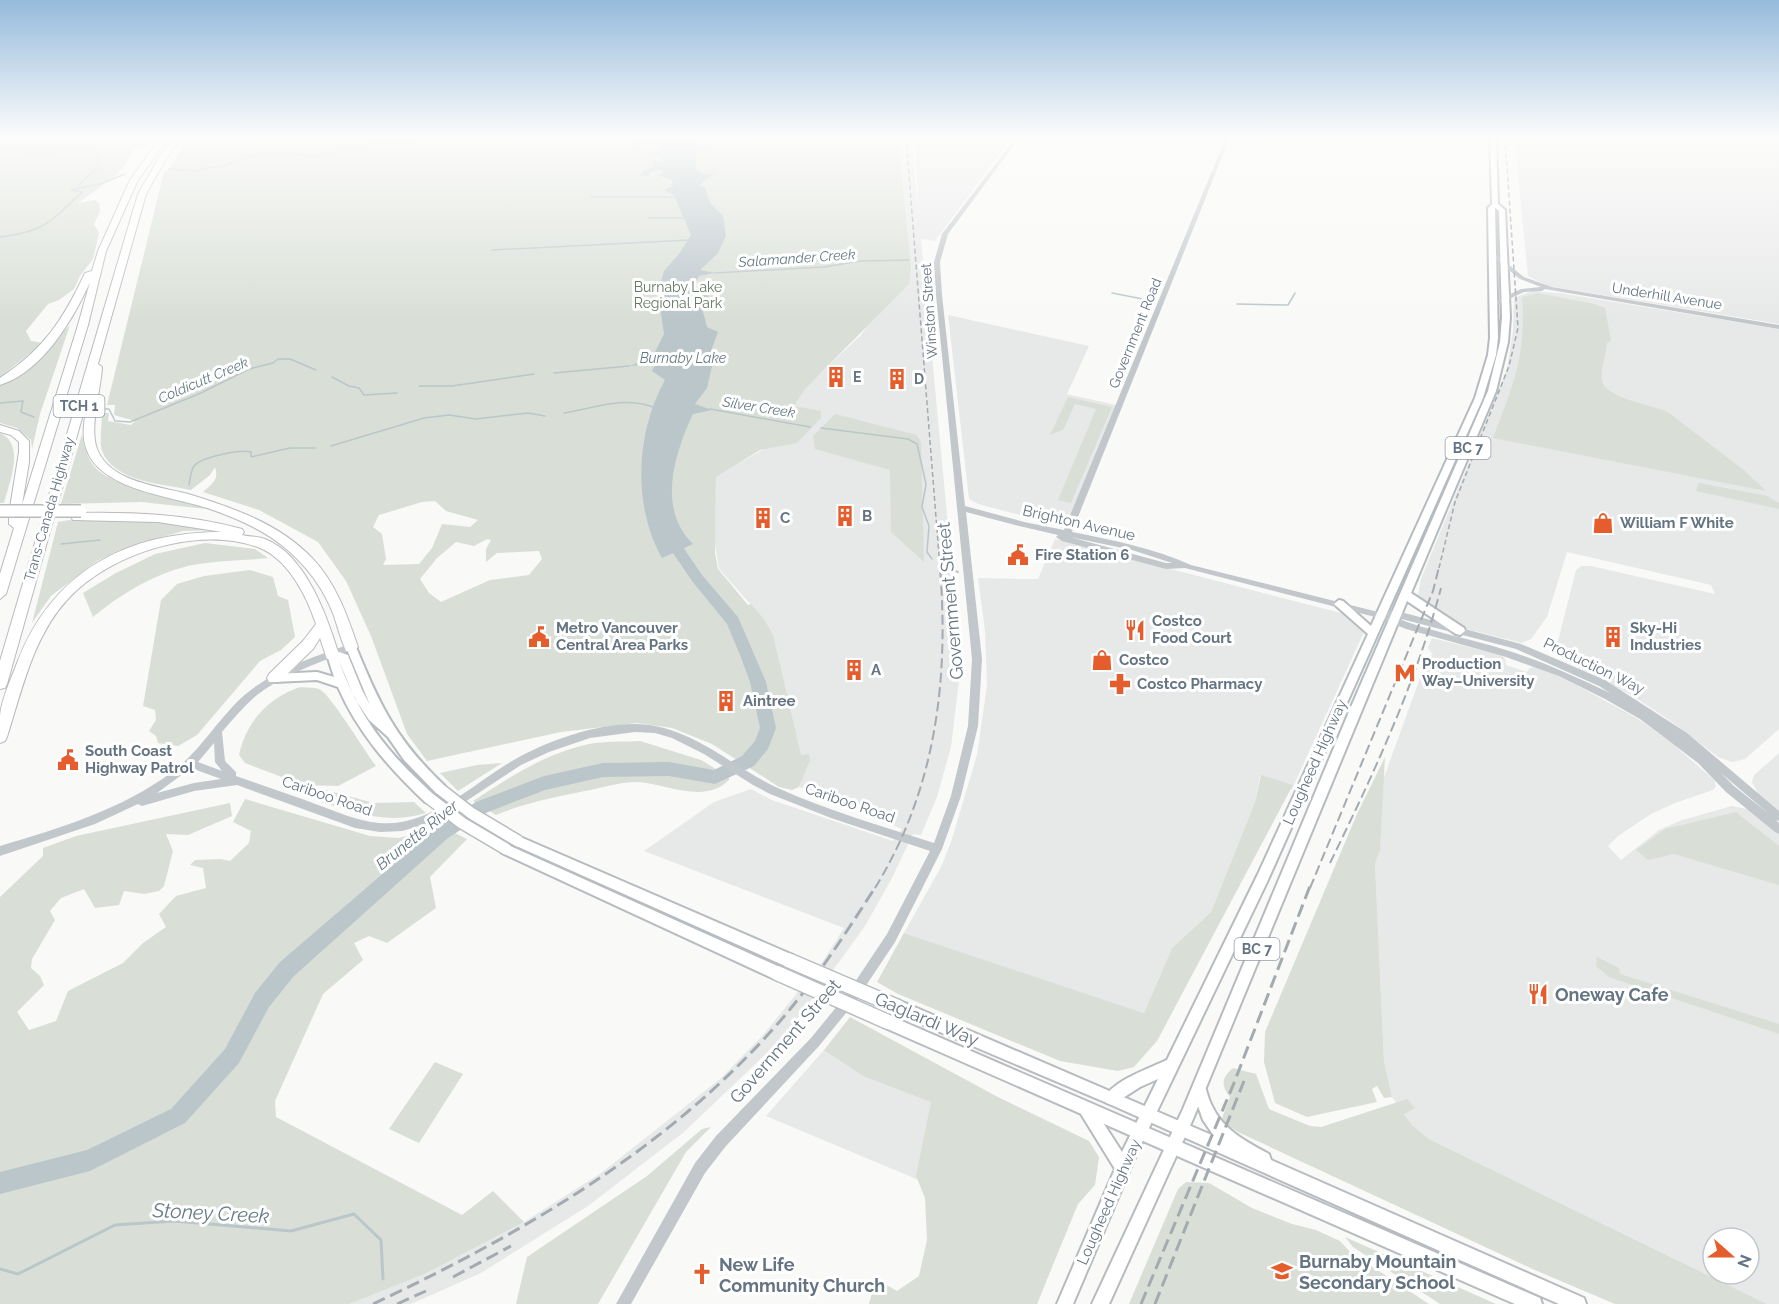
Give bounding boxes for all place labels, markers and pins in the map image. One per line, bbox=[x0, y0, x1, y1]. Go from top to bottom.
building icon: E bbox=[824, 365, 848, 389]
building icon: D bbox=[885, 367, 909, 391]
place label: E bbox=[853, 369, 861, 385]
place label: D bbox=[914, 371, 924, 387]
building icon: B bbox=[833, 504, 857, 528]
building icon: C bbox=[751, 506, 775, 530]
place label: B bbox=[862, 507, 872, 525]
place label: C bbox=[780, 509, 790, 527]
shop icon: William F White bbox=[1591, 511, 1615, 535]
place label: William F White bbox=[1620, 514, 1734, 532]
public building icon: Fire Station 6 bbox=[1006, 543, 1030, 567]
place label: Fire Station 6 bbox=[1035, 546, 1129, 564]
place label: Costco Food Court bbox=[1152, 612, 1232, 647]
restaurant icon: Costco Food Court bbox=[1123, 618, 1147, 642]
place label: Metro Vancouver Central Area Parks bbox=[556, 619, 688, 654]
place label: Sky-Hi Industries bbox=[1630, 619, 1701, 654]
public building icon: Metro Vancouver Central Area Parks bbox=[527, 625, 551, 649]
building icon: Sky-Hi Industries bbox=[1601, 625, 1625, 649]
shop icon: Costco bbox=[1090, 648, 1114, 672]
place label: Costco bbox=[1119, 651, 1169, 669]
place label: Production Way–University bbox=[1422, 655, 1535, 690]
building icon: A bbox=[842, 658, 866, 682]
place label: A bbox=[871, 661, 882, 679]
metro station icon: Production Way–University bbox=[1393, 661, 1417, 685]
pharmacy icon: Costco Pharmacy bbox=[1108, 672, 1132, 696]
place label: Costco Pharmacy bbox=[1137, 675, 1263, 693]
building icon: Aintree bbox=[714, 689, 738, 713]
place label: Aintree bbox=[743, 692, 795, 710]
place label: South Coast Highway Patrol bbox=[85, 742, 194, 777]
public building icon: South Coast Highway Patrol bbox=[56, 748, 80, 772]
restaurant icon: Oneway Cafe bbox=[1526, 982, 1550, 1006]
place label: Oneway Cafe bbox=[1555, 984, 1669, 1005]
place label: Burnaby Mountain Secondary School bbox=[1299, 1251, 1456, 1293]
place label: New Life Community Church bbox=[719, 1254, 885, 1296]
school or university icon: Burnaby Mountain Secondary School bbox=[1270, 1259, 1294, 1283]
church icon: New Life Community Church bbox=[690, 1262, 714, 1286]

